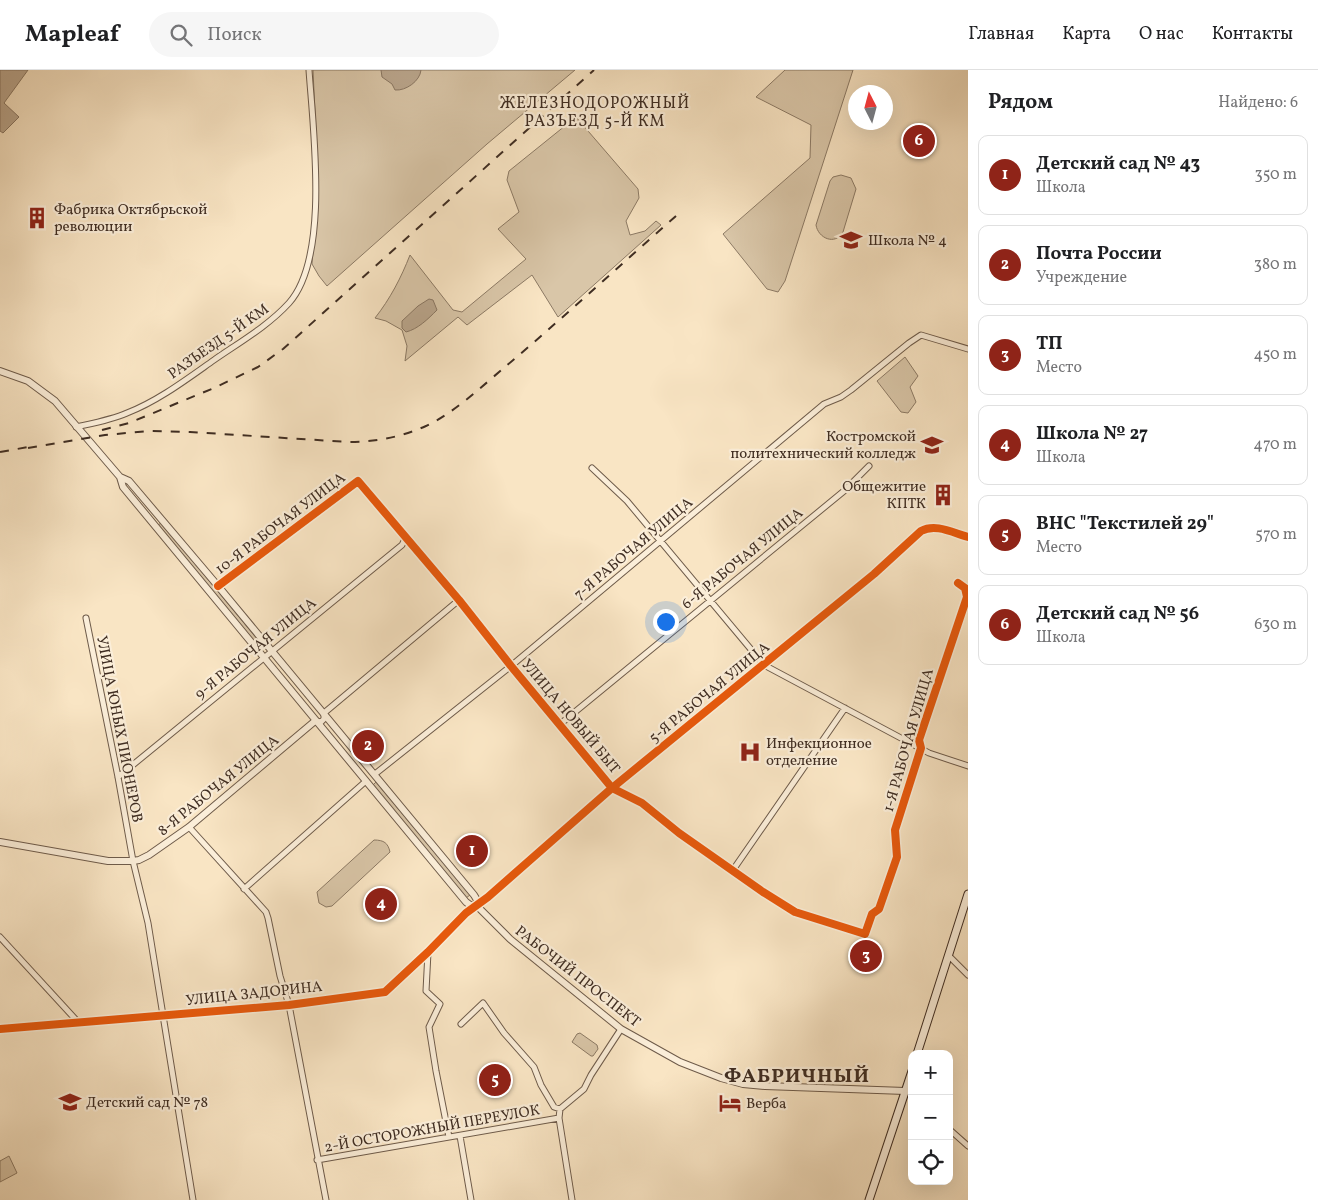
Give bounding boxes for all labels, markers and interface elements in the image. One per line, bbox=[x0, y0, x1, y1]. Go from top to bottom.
search box bbox=[149, 12, 499, 57]
text: Mapleaf bbox=[25, 18, 119, 52]
icon: search bbox=[167, 21, 195, 49]
text: Поиск bbox=[207, 22, 262, 48]
text: Главная bbox=[968, 22, 1034, 47]
text: Карта bbox=[1062, 22, 1111, 47]
text: О нас bbox=[1139, 22, 1184, 47]
text: Контакты bbox=[1212, 22, 1293, 47]
north arrow bbox=[848, 85, 893, 130]
text: Рядом bbox=[988, 88, 1053, 117]
text: Найдено: 6 bbox=[1218, 92, 1298, 114]
district label: ЖЕЛЕЗНОДОРОЖНЫЙ РАЗЪЕЗД 5-Й КМ bbox=[500, 93, 690, 133]
pin: 6 bbox=[903, 122, 935, 160]
text: Детский сад № 43 bbox=[1036, 151, 1200, 177]
text: 1 bbox=[1002, 164, 1008, 186]
text: 350 m bbox=[1254, 164, 1297, 186]
text: Школа bbox=[1036, 177, 1086, 199]
place label: Фабрика Октябрьской революции bbox=[54, 200, 207, 238]
building icon: Фабрика Октябрьской революции bbox=[24, 205, 50, 231]
school or university icon: Школа № 4 bbox=[838, 227, 864, 253]
place label: Школа № 4 bbox=[868, 231, 947, 252]
text: Почта России bbox=[1036, 241, 1162, 267]
text: 2 bbox=[1001, 254, 1009, 276]
text: 380 m bbox=[1254, 254, 1297, 276]
text: Учреждение bbox=[1036, 267, 1127, 289]
street label: РАЗЪЕЗД 5-Й КМ bbox=[164, 299, 274, 385]
text: ТП bbox=[1036, 331, 1063, 357]
text: 3 bbox=[1001, 344, 1009, 366]
text: 450 m bbox=[1254, 344, 1297, 366]
text: Место bbox=[1036, 357, 1082, 379]
text: Школа № 27 bbox=[1036, 421, 1148, 447]
place label: Костромской политехнический колледж bbox=[731, 427, 916, 465]
school or university icon: Костромской политехнический колледж bbox=[919, 432, 945, 458]
text: 4 bbox=[1000, 434, 1010, 456]
text: 470 m bbox=[1253, 434, 1297, 456]
text: Школа bbox=[1036, 447, 1086, 469]
street label: 10-Я РАБОЧАЯ УЛИЦА bbox=[211, 468, 351, 580]
place label: Общежитие КПТК bbox=[842, 477, 926, 515]
building icon: Общежитие КПТК bbox=[930, 482, 956, 508]
street label: 7-Я РАБОЧАЯ УЛИЦА bbox=[570, 493, 698, 605]
street label: 6-Я РАБОЧАЯ УЛИЦА bbox=[678, 503, 809, 615]
text: ВНС "Текстилей 29" bbox=[1036, 511, 1214, 537]
text: 5 bbox=[1001, 524, 1009, 546]
text: 570 m bbox=[1255, 524, 1297, 546]
text: Место bbox=[1036, 537, 1082, 559]
street label: 9-Я РАБОЧАЯ УЛИЦА bbox=[191, 593, 322, 705]
text: Детский сад № 56 bbox=[1036, 601, 1199, 627]
your location bbox=[653, 609, 679, 635]
text: 6 bbox=[1001, 614, 1009, 636]
text: 630 m bbox=[1254, 614, 1297, 636]
text: Школа bbox=[1036, 627, 1086, 649]
street label: УЛИЦА ЮНЫХ ПИОНЕРОВ bbox=[90, 634, 147, 824]
street label: 5-Я РАБОЧАЯ УЛИЦА bbox=[645, 637, 775, 749]
street label: УЛИЦА НОВЫЙ БЫТ bbox=[516, 655, 624, 779]
street label: 1-Я РАБОЧАЯ УЛИЦА bbox=[879, 666, 940, 815]
pin: 2 bbox=[352, 727, 384, 765]
street label: 8-Я РАБОЧАЯ УЛИЦА bbox=[154, 730, 284, 842]
place label: Инфекционное отделение bbox=[766, 734, 872, 772]
hospital icon: Инфекционное отделение bbox=[737, 739, 763, 765]
pin: 1 bbox=[456, 832, 488, 870]
pin: 4 bbox=[365, 885, 397, 923]
street label: РАБОЧИЙ ПРОСПЕКТ bbox=[510, 922, 644, 1033]
pin: 3 bbox=[850, 937, 882, 975]
street label: УЛИЦА ЗАДОРИНА bbox=[185, 977, 324, 1012]
map controls bbox=[908, 1050, 953, 1185]
button: + bbox=[908, 1050, 953, 1095]
pin: 5 bbox=[479, 1061, 511, 1099]
district label: ФАБРИЧНЫЙ bbox=[724, 1063, 870, 1091]
school or university icon: Детский сад № 78 bbox=[57, 1089, 83, 1115]
hotel icon: Верба bbox=[717, 1090, 743, 1116]
place label: Детский сад № 78 bbox=[86, 1093, 208, 1114]
place label: Верба bbox=[746, 1094, 786, 1115]
button: − bbox=[908, 1095, 953, 1140]
street label: 2-Й ОСТОРОЖНЫЙ ПЕРЕУЛОК bbox=[323, 1100, 542, 1159]
button: locate bbox=[908, 1140, 953, 1185]

